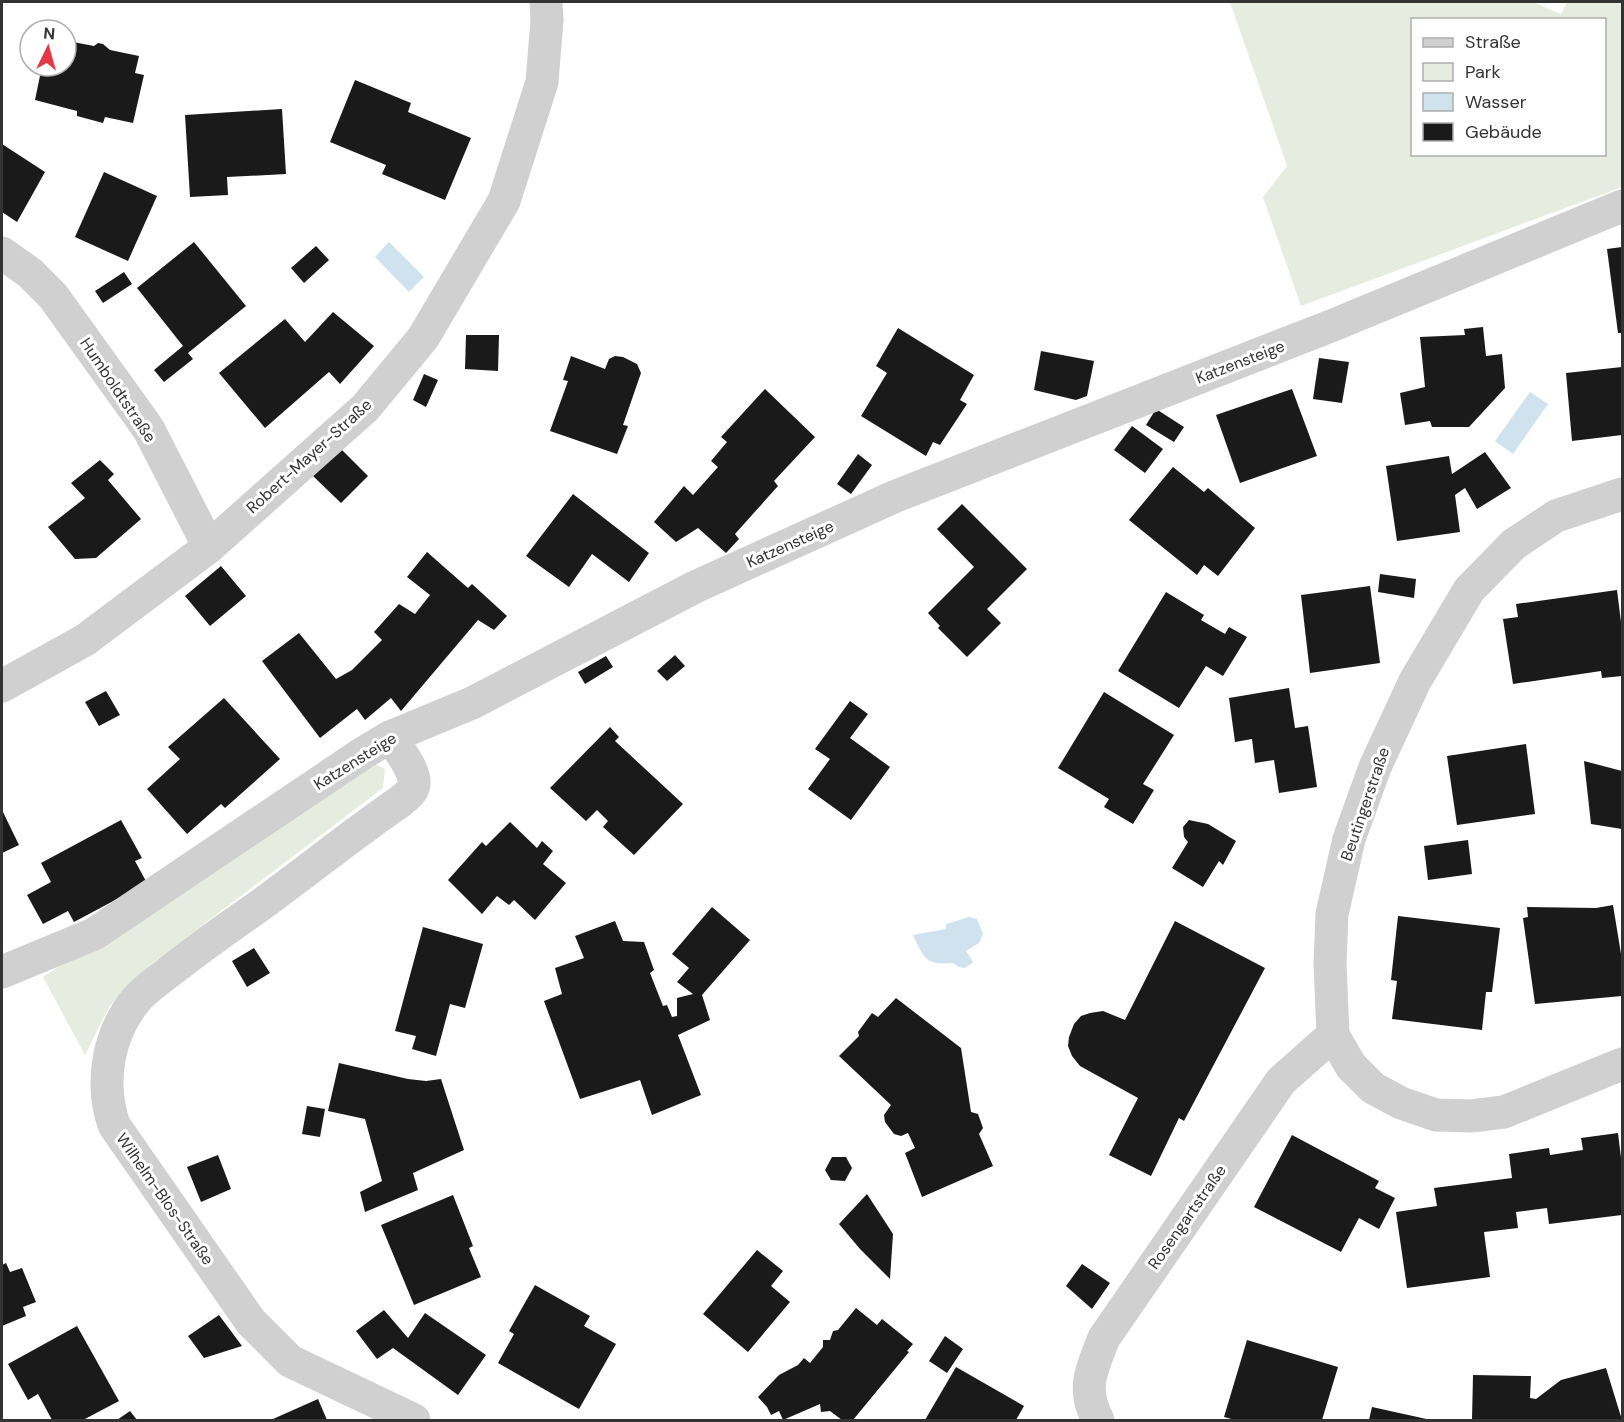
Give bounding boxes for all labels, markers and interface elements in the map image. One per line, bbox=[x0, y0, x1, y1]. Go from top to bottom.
north arrow bbox=[18, 18, 78, 78]
legend bbox=[1411, 18, 1606, 156]
text: N bbox=[43, 23, 56, 45]
text: Straße bbox=[1465, 30, 1521, 54]
text: Park bbox=[1465, 60, 1501, 84]
text: Wasser bbox=[1465, 90, 1527, 114]
text: Gebäude bbox=[1465, 120, 1542, 144]
street label: Humboldtstraße bbox=[75, 334, 161, 446]
street label: Katzensteige bbox=[1192, 335, 1288, 389]
street label: Robert-Mayer-Straße bbox=[242, 394, 376, 518]
street label: Katzensteige bbox=[743, 515, 837, 573]
street label: Katzensteige bbox=[310, 727, 400, 795]
street label: Beutingerstraße bbox=[1336, 744, 1394, 864]
street label: Wilhelm-Blos-Straße bbox=[111, 1129, 219, 1269]
street label: Rosengartstraße bbox=[1143, 1161, 1231, 1273]

